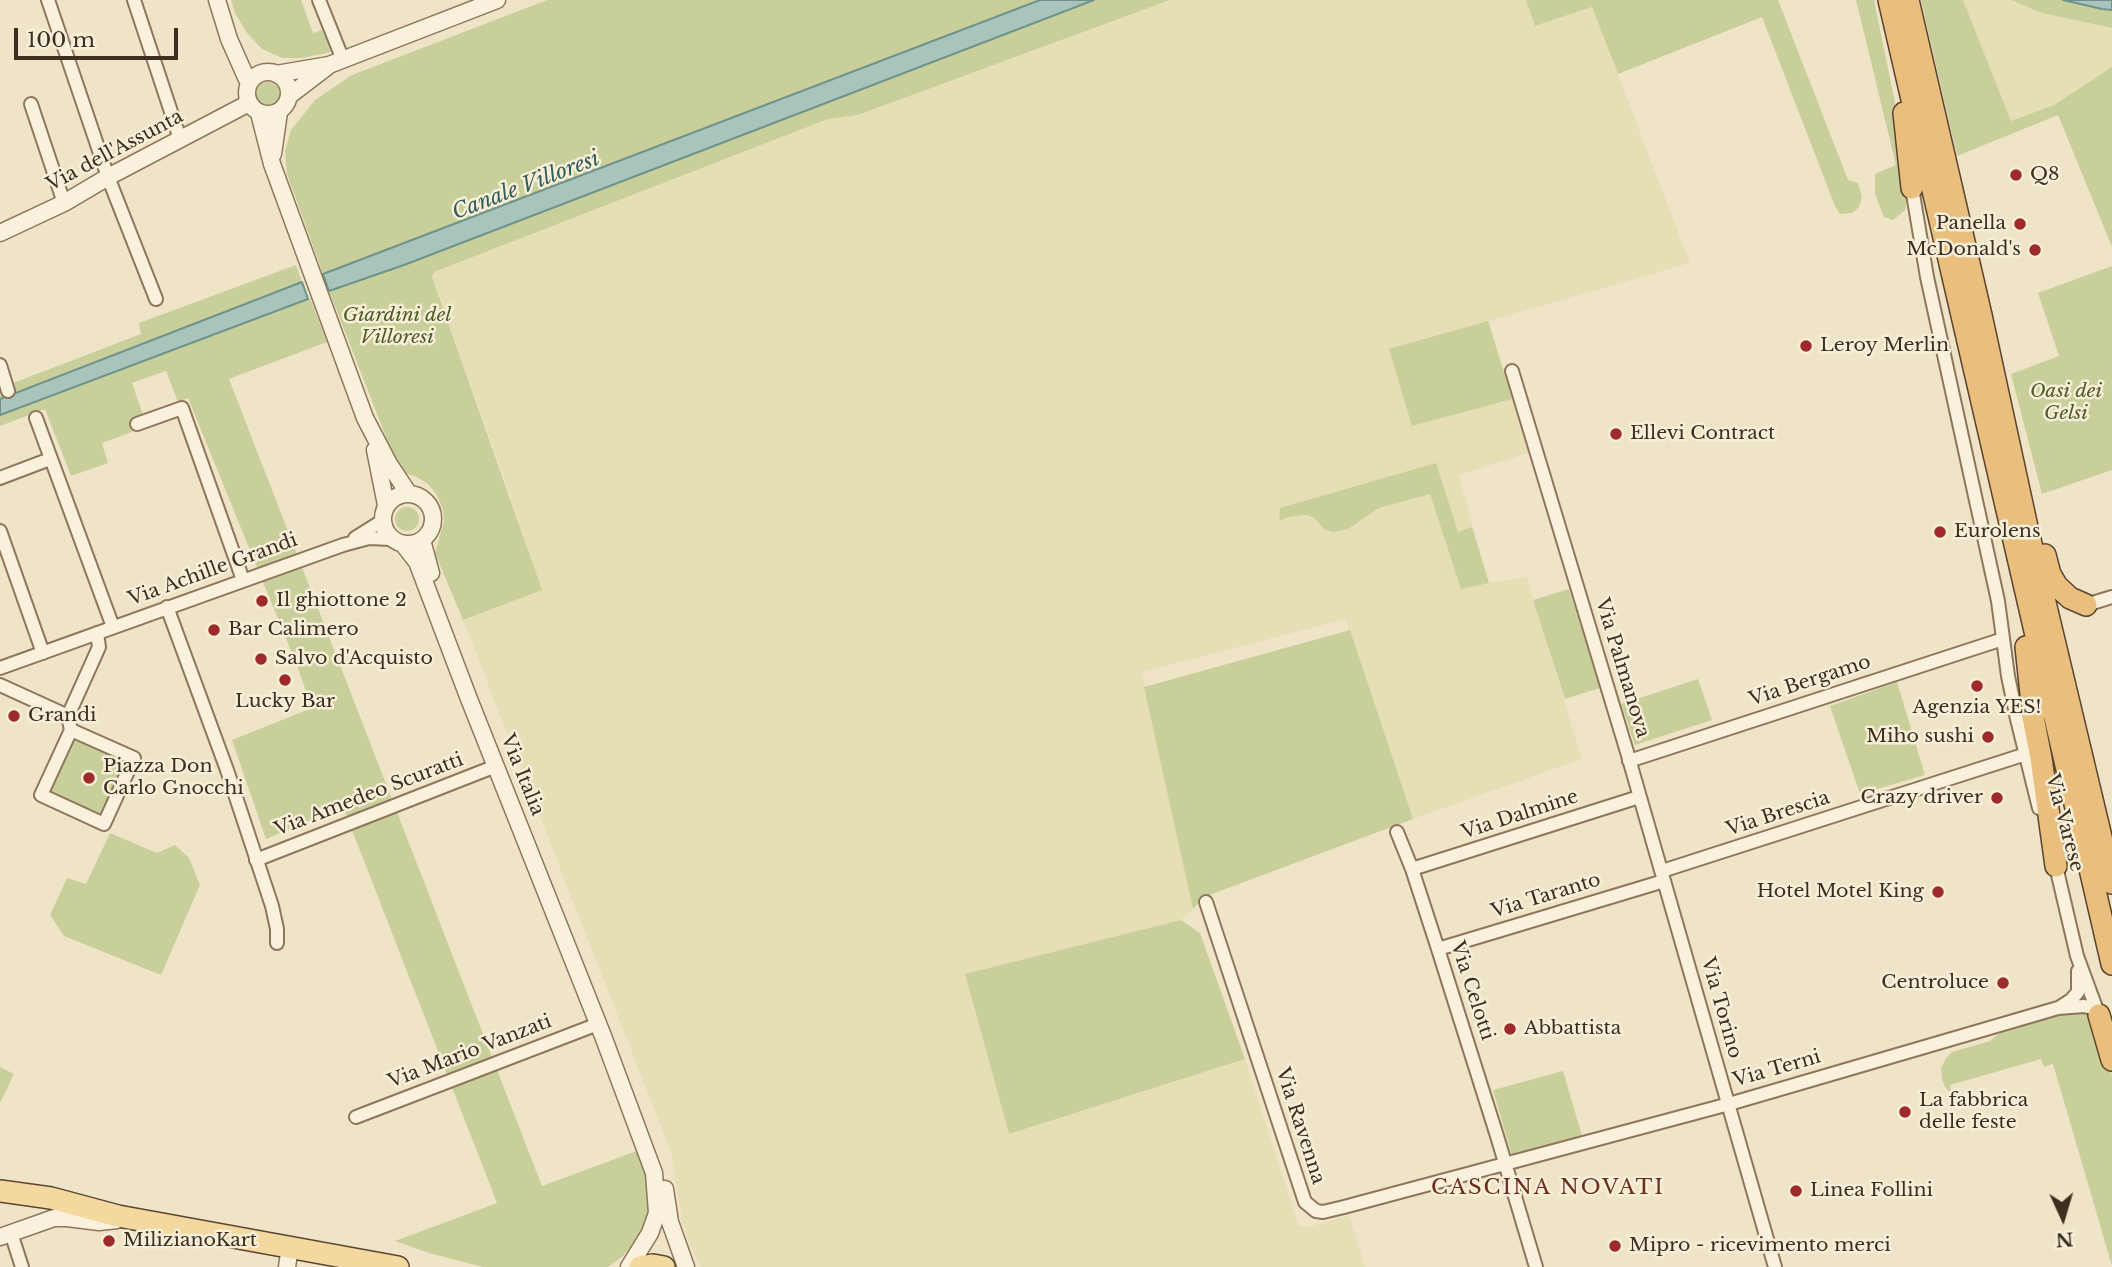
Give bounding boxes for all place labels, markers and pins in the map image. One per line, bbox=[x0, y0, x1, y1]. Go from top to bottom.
place label: Q8 bbox=[2030, 164, 2060, 186]
marker: Q8 bbox=[2008, 167, 2024, 183]
place label: Panella bbox=[1936, 213, 2006, 235]
marker: Panella bbox=[2012, 216, 2028, 232]
place label: McDonald's bbox=[1906, 239, 2021, 261]
marker: McDonald's bbox=[2027, 242, 2043, 258]
place label: Leroy Merlin bbox=[1820, 335, 1949, 357]
marker: Leroy Merlin bbox=[1798, 338, 1814, 354]
place label: Ellevi Contract bbox=[1630, 423, 1775, 445]
marker: Ellevi Contract bbox=[1608, 426, 1624, 442]
place label: Eurolens bbox=[1954, 521, 2041, 543]
marker: Eurolens bbox=[1932, 524, 1948, 540]
place label: Il ghiottone 2 bbox=[276, 590, 407, 612]
marker: Il ghiottone 2 bbox=[254, 593, 270, 609]
place label: Bar Calimero bbox=[228, 619, 359, 641]
marker: Bar Calimero bbox=[206, 622, 222, 638]
place label: Salvo d'Acquisto bbox=[275, 648, 433, 670]
marker: Salvo d'Acquisto bbox=[253, 651, 269, 667]
marker: Lucky Bar bbox=[277, 672, 293, 688]
marker: Agenzia YES! bbox=[1969, 678, 1985, 694]
place label: Lucky Bar bbox=[235, 691, 335, 713]
place label: Agenzia YES! bbox=[1913, 697, 2041, 719]
place label: Grandi bbox=[28, 705, 97, 727]
marker: Grandi bbox=[6, 708, 22, 724]
place label: Miho sushi bbox=[1866, 726, 1974, 748]
marker: Miho sushi bbox=[1980, 729, 1996, 745]
place label: Piazza Don Carlo Gnocchi bbox=[103, 756, 244, 800]
marker: Piazza Don Carlo Gnocchi bbox=[81, 770, 97, 786]
place label: Crazy driver bbox=[1861, 787, 1983, 809]
marker: Crazy driver bbox=[1989, 790, 2005, 806]
place label: Hotel Motel King bbox=[1757, 881, 1924, 903]
marker: Hotel Motel King bbox=[1930, 884, 1946, 900]
place label: Centroluce bbox=[1881, 972, 1989, 994]
marker: Centroluce bbox=[1995, 975, 2011, 991]
place label: Abbattista bbox=[1524, 1018, 1621, 1040]
marker: Abbattista bbox=[1502, 1021, 1518, 1037]
place label: La fabbrica delle feste bbox=[1919, 1090, 2028, 1134]
marker: La fabbrica delle feste bbox=[1897, 1104, 1913, 1120]
place label: Linea Follini bbox=[1810, 1180, 1933, 1202]
marker: Linea Follini bbox=[1788, 1183, 1804, 1199]
place label: MilizianoKart bbox=[123, 1230, 257, 1252]
marker: MilizianoKart bbox=[101, 1233, 117, 1249]
place label: Mipro - ricevimento merci bbox=[1629, 1235, 1891, 1257]
marker: Mipro - ricevimento merci bbox=[1607, 1238, 1623, 1254]

